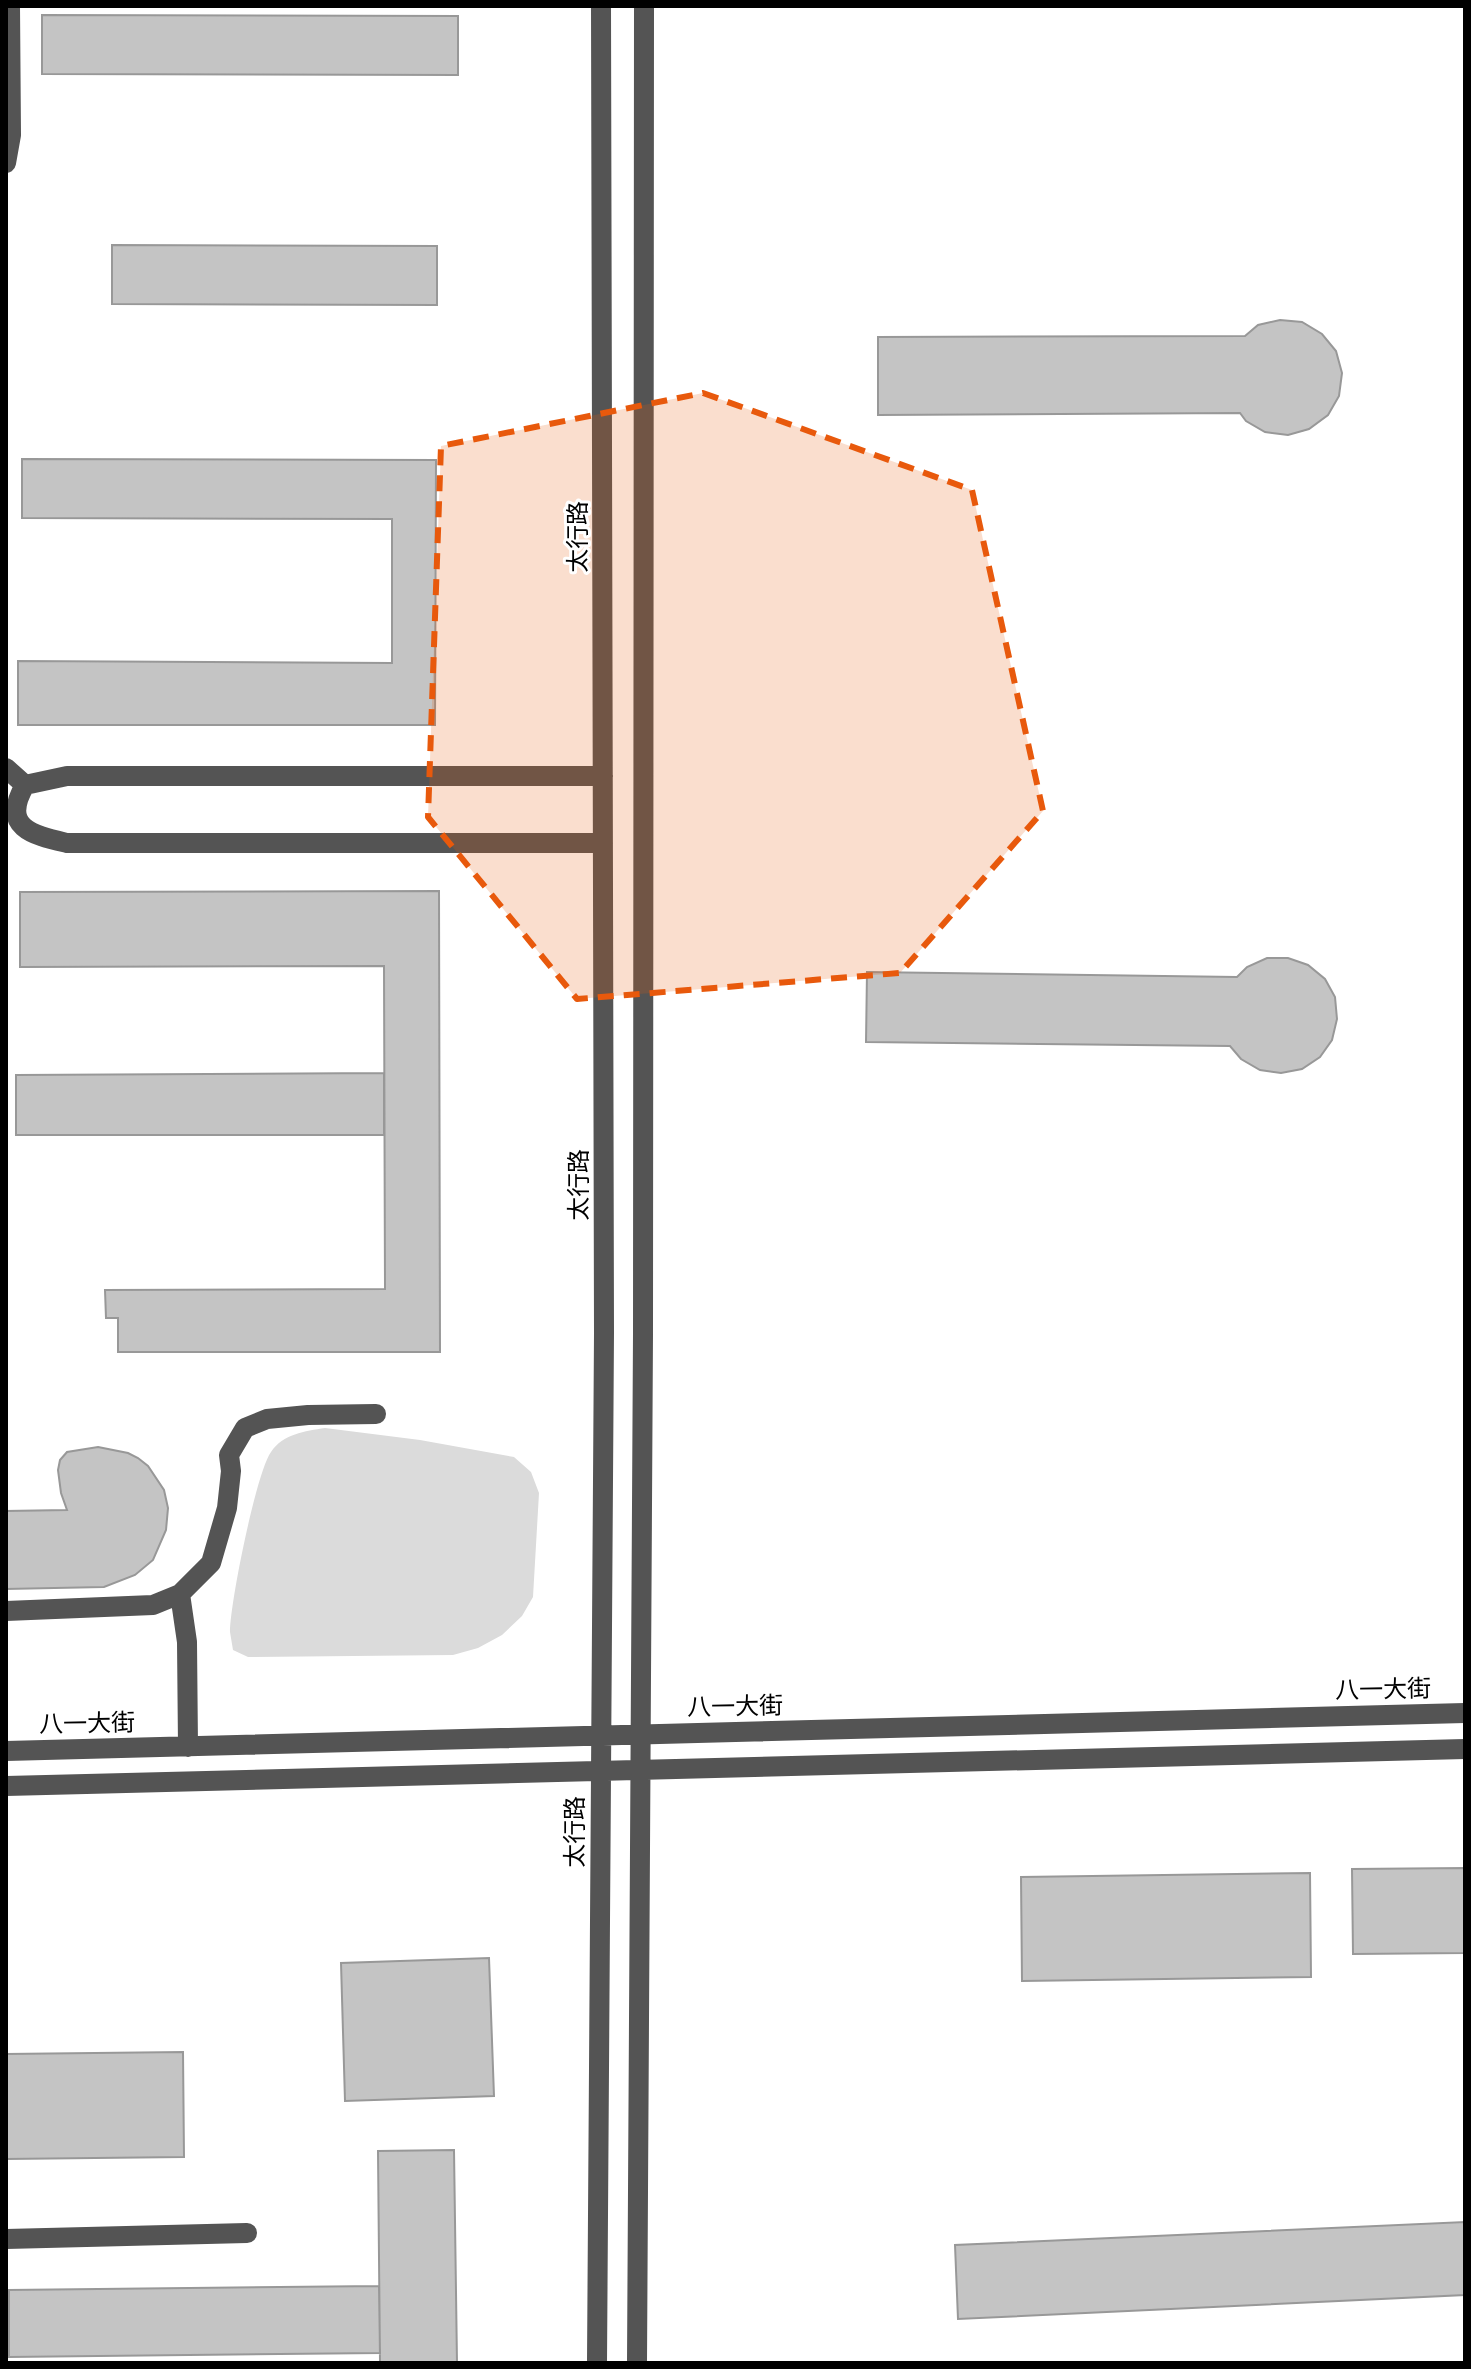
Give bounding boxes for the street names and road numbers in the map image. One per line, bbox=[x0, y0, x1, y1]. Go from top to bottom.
street label: 太行路 bbox=[564, 501, 591, 573]
street label: 太行路 bbox=[565, 1149, 592, 1221]
street label: 八一大街 bbox=[1335, 1675, 1431, 1703]
street label: 八一大街 bbox=[687, 1692, 783, 1720]
street label: 八一大街 bbox=[39, 1709, 135, 1737]
street label: 太行路 bbox=[561, 1796, 588, 1868]

